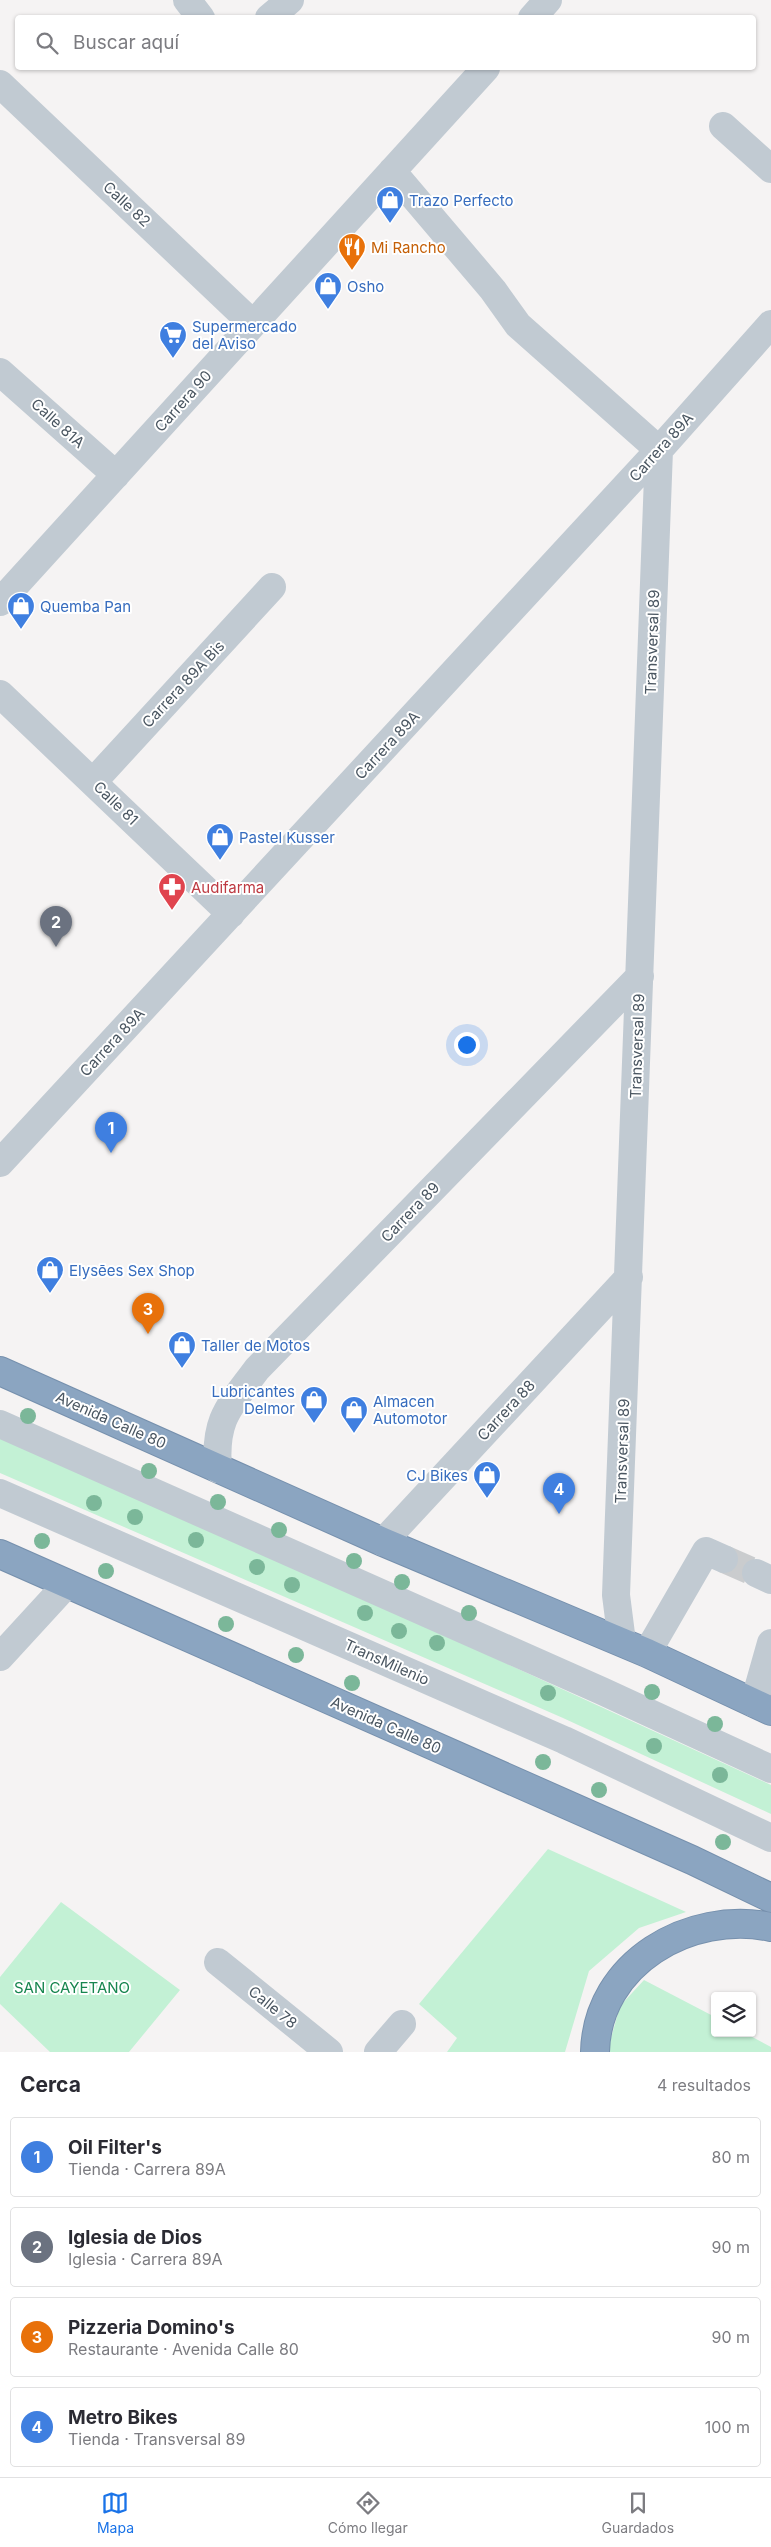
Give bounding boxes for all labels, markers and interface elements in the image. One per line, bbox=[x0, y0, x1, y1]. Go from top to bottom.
search box bbox=[15, 15, 756, 70]
icon: search bbox=[33, 29, 61, 57]
text: Buscar aquí bbox=[73, 31, 179, 54]
street label: Calle 82 bbox=[99, 177, 155, 231]
shop icon: Trazo Perfecto bbox=[375, 185, 405, 224]
place label: Trazo Perfecto bbox=[409, 191, 514, 210]
restaurant icon: Mi Rancho bbox=[337, 232, 367, 271]
place label: Mi Rancho bbox=[371, 238, 446, 257]
shop icon: Osho bbox=[313, 271, 343, 310]
place label: Osho bbox=[347, 277, 384, 296]
place label: Supermercado del Aviso bbox=[192, 317, 297, 353]
supermarket icon: Supermercado del Aviso bbox=[158, 320, 188, 359]
street label: Carrera 90 bbox=[150, 366, 216, 436]
street label: Calle 81A bbox=[27, 394, 89, 452]
street label: Carrera 89A bbox=[625, 408, 697, 486]
street label: Transversal 89 bbox=[641, 589, 663, 695]
shop icon: Quemba Pan bbox=[6, 591, 36, 630]
place label: Quemba Pan bbox=[40, 597, 131, 616]
street label: Carrera 89A Bis bbox=[138, 636, 228, 732]
street label: Carrera 89A bbox=[351, 707, 423, 783]
street label: Calle 81 bbox=[90, 777, 142, 829]
shop icon: Pastel Kusser bbox=[205, 822, 235, 861]
place label: Pastel Kusser bbox=[239, 828, 335, 847]
pharmacy icon: Audifarma bbox=[157, 872, 187, 911]
place label: Audifarma bbox=[191, 878, 264, 897]
pin: 2 bbox=[40, 906, 72, 947]
street label: Transversal 89 bbox=[626, 993, 648, 1099]
street label: Carrera 89A bbox=[76, 1004, 148, 1080]
your location bbox=[454, 1032, 480, 1058]
pin: 1 bbox=[95, 1112, 127, 1153]
street label: Carrera 89 bbox=[377, 1178, 443, 1246]
shop icon: Elysēes Sex Shop bbox=[35, 1255, 65, 1294]
place label: Elysēes Sex Shop bbox=[69, 1261, 195, 1280]
pin: 3 bbox=[132, 1293, 164, 1334]
shop icon: Taller de Motos bbox=[167, 1330, 197, 1369]
place label: Taller de Motos bbox=[201, 1336, 310, 1355]
street label: Carrera 88 bbox=[473, 1376, 539, 1444]
place label: Lubricantes Delmor bbox=[212, 1382, 295, 1418]
shop icon: Lubricantes Delmor bbox=[299, 1385, 329, 1424]
street label: Avenida Calle 80 bbox=[53, 1387, 169, 1453]
place label: Almacen Automotor bbox=[373, 1392, 448, 1428]
shop icon: Almacen Automotor bbox=[339, 1395, 369, 1434]
street label: Transversal 89 bbox=[611, 1398, 633, 1504]
shop icon: CJ Bikes bbox=[472, 1460, 502, 1499]
place label: CJ Bikes bbox=[406, 1466, 468, 1485]
pin: 4 bbox=[543, 1473, 575, 1514]
street label: TransMilenio bbox=[342, 1635, 432, 1689]
street label: Avenida Calle 80 bbox=[328, 1692, 444, 1758]
park label: SAN CAYETANO bbox=[14, 1978, 130, 1997]
street label: Calle 78 bbox=[245, 1982, 301, 2032]
map controls bbox=[711, 1992, 756, 2037]
button: layers bbox=[711, 1992, 756, 2037]
text: Cerca bbox=[20, 2072, 81, 2097]
text: 4 resultados bbox=[657, 2075, 751, 2095]
text: Oil Filter's bbox=[68, 2136, 162, 2159]
text: 1 bbox=[34, 2147, 40, 2167]
text: 80 m bbox=[711, 2147, 750, 2167]
text: Tienda · Carrera 89A bbox=[68, 2159, 226, 2179]
text: Iglesia de Dios bbox=[68, 2226, 202, 2249]
text: 2 bbox=[32, 2237, 42, 2257]
text: 90 m bbox=[711, 2237, 750, 2257]
text: Iglesia · Carrera 89A bbox=[68, 2249, 223, 2269]
text: Pizzeria Domino's bbox=[68, 2316, 235, 2339]
text: 3 bbox=[32, 2327, 42, 2347]
text: 90 m bbox=[711, 2327, 750, 2347]
text: Restaurante · Avenida Calle 80 bbox=[68, 2339, 299, 2359]
text: Metro Bikes bbox=[68, 2406, 178, 2429]
text: 4 bbox=[32, 2417, 42, 2437]
text: 100 m bbox=[705, 2417, 750, 2437]
text: Tienda · Transversal 89 bbox=[68, 2429, 245, 2449]
tab: Mapa bbox=[97, 2489, 134, 2536]
tab: Cómo llegar bbox=[328, 2489, 408, 2536]
tab: Guardados bbox=[602, 2489, 674, 2536]

